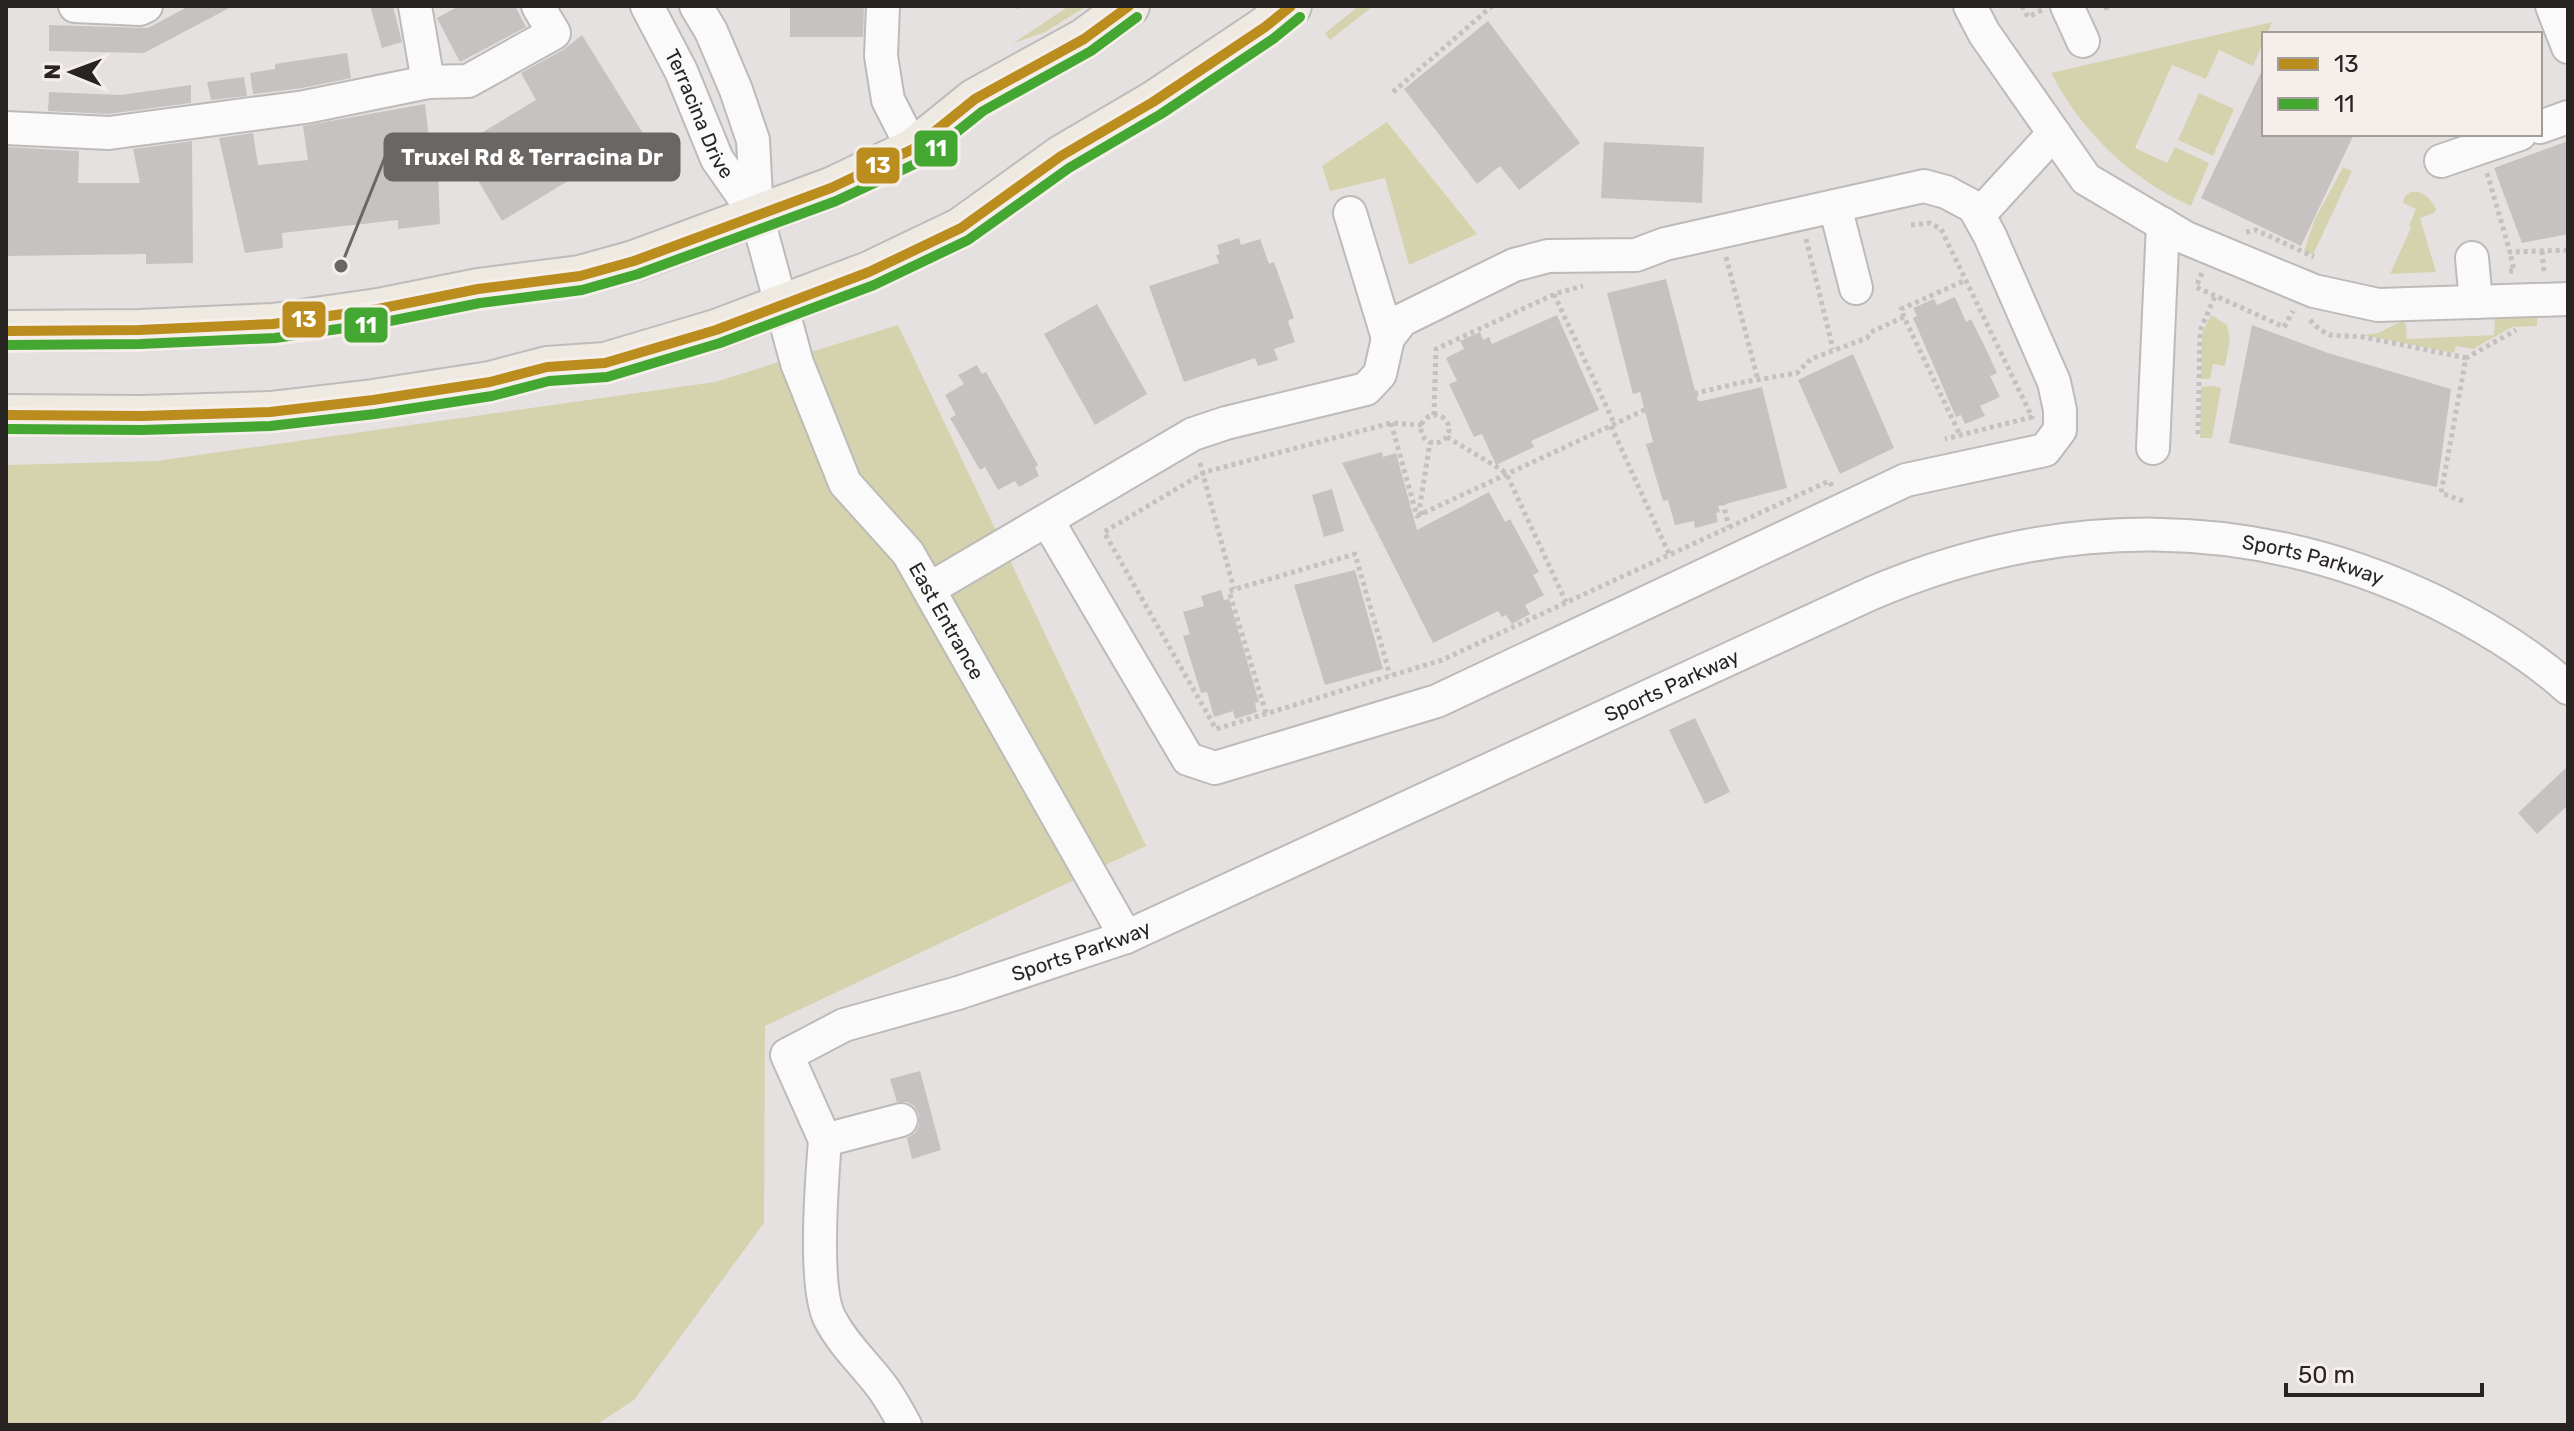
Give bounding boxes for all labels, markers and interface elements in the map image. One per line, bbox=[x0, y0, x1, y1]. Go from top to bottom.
north arrow bbox=[32, 32, 112, 112]
legend bbox=[2262, 32, 2542, 136]
street label: Terracina Drive bbox=[660, 45, 739, 183]
text: 13 bbox=[2334, 50, 2359, 78]
text: N bbox=[39, 64, 66, 80]
text: 11 bbox=[2334, 90, 2355, 118]
line badge: 11 bbox=[913, 129, 959, 168]
callout: Truxel Rd & Terracina Dr bbox=[385, 134, 679, 180]
text: 11 bbox=[925, 135, 947, 162]
text: Truxel Rd & Terracina Dr bbox=[401, 144, 663, 171]
line badge: 13 bbox=[855, 146, 901, 185]
text: 13 bbox=[865, 152, 891, 179]
line badge: 13 bbox=[281, 300, 327, 339]
text: 13 bbox=[291, 306, 317, 333]
line badge: 11 bbox=[343, 306, 389, 344]
text: 11 bbox=[355, 312, 377, 339]
street label: Sports Parkway bbox=[2240, 530, 2387, 590]
street label: East Entrance bbox=[904, 558, 989, 684]
street label: Sports Parkway bbox=[1601, 644, 1743, 727]
street label: Sports Parkway bbox=[1009, 915, 1154, 986]
scale bar bbox=[2286, 1347, 2482, 1397]
text: 50 m bbox=[2298, 1361, 2355, 1389]

